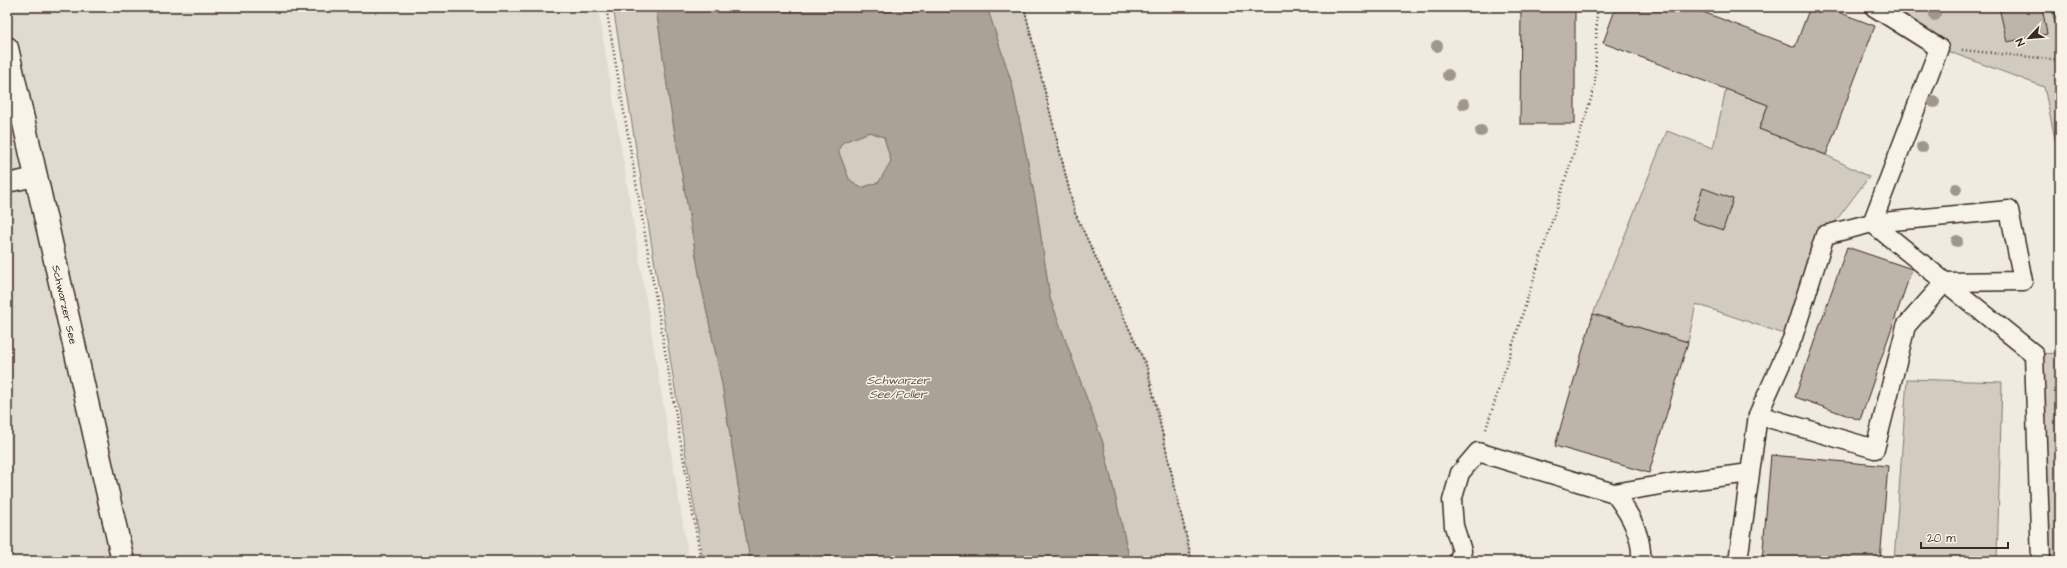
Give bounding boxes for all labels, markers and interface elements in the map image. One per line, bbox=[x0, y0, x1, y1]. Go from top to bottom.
north arrow bbox=[2009, 18, 2049, 58]
text: N bbox=[2012, 36, 2029, 49]
street label: Schwarzer See bbox=[49, 263, 81, 346]
water label: Schwarzer See/Poller bbox=[867, 372, 931, 403]
scale bar bbox=[1921, 524, 2008, 550]
text: 20 m bbox=[1927, 530, 1956, 547]

